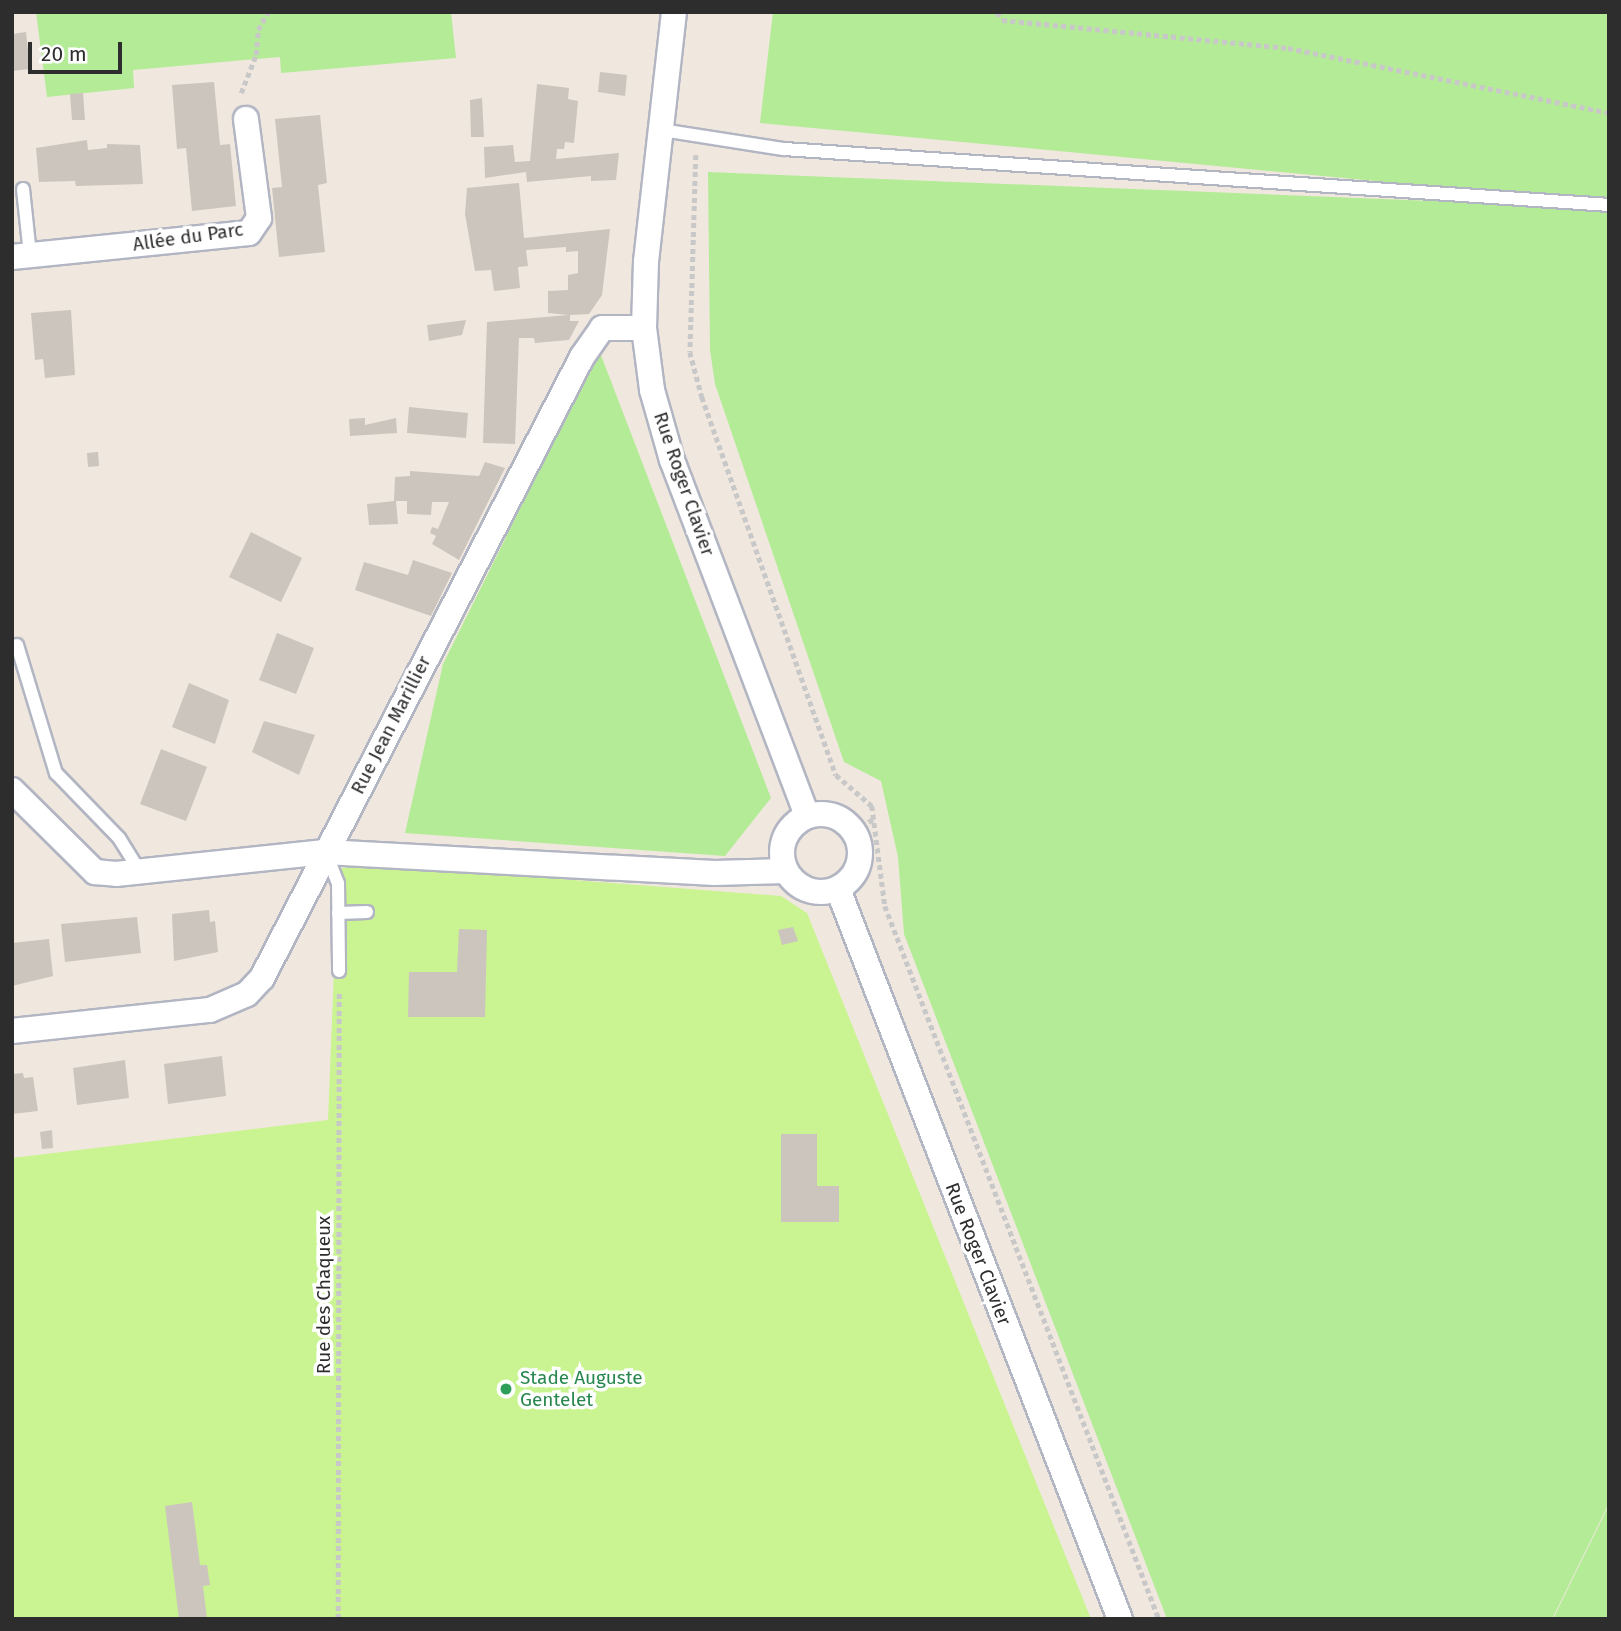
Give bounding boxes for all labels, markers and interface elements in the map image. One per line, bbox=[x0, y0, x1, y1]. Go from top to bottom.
scale bar bbox=[32, 28, 126, 72]
text: 20 m bbox=[41, 41, 87, 67]
street label: Allée du Parc bbox=[131, 218, 245, 256]
street label: Rue Roger Clavier bbox=[649, 409, 719, 559]
street label: Rue Jean Marillier bbox=[346, 652, 436, 798]
street label: Rue Roger Clavier bbox=[940, 1179, 1016, 1329]
street label: Rue des Chaqueux bbox=[313, 1216, 335, 1374]
place label: Stade Auguste Gentelet bbox=[520, 1367, 643, 1411]
marker: Stade Auguste Gentelet bbox=[498, 1381, 514, 1397]

